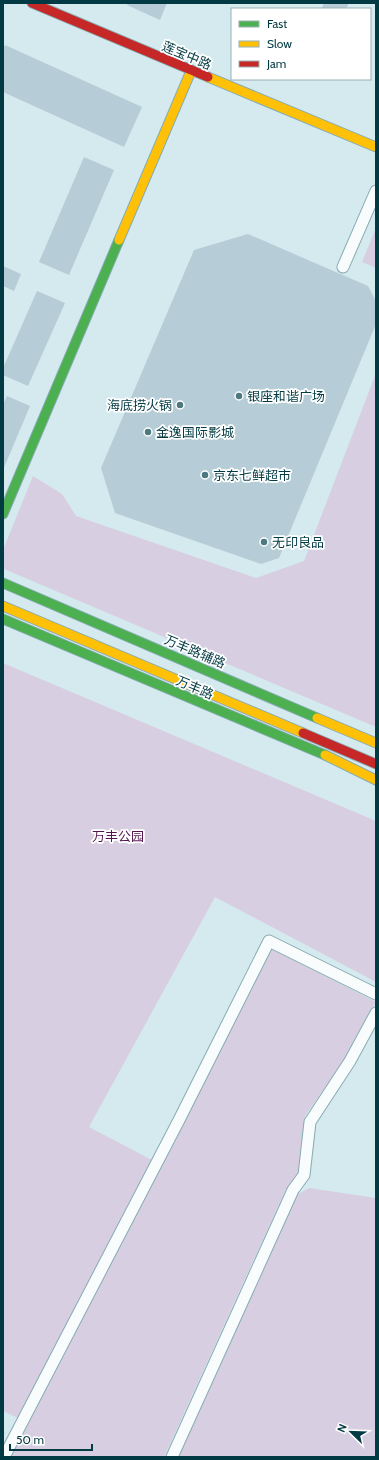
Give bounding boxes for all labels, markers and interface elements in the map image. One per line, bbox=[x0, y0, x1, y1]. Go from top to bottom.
legend bbox=[231, 8, 371, 80]
text: Fast bbox=[267, 16, 287, 31]
text: Slow bbox=[267, 36, 292, 51]
street label: 莲宝中路 bbox=[160, 37, 214, 73]
text: Jam bbox=[266, 56, 286, 71]
place label: 银座和谐广场 bbox=[247, 388, 325, 404]
marker: 银座和谐广场 bbox=[234, 391, 244, 401]
place label: 海底捞火锅 bbox=[107, 397, 172, 413]
marker: 海底捞火锅 bbox=[175, 400, 185, 410]
place label: 金逸国际影城 bbox=[156, 424, 234, 440]
marker: 金逸国际影城 bbox=[143, 427, 153, 437]
place label: 京东七鲜超市 bbox=[213, 467, 291, 483]
marker: 京东七鲜超市 bbox=[200, 470, 210, 480]
place label: 无印良品 bbox=[272, 534, 324, 550]
marker: 无印良品 bbox=[259, 537, 269, 547]
street label: 万丰路辅路 bbox=[162, 631, 228, 671]
street label: 万丰路 bbox=[174, 672, 216, 702]
park label: 万丰公园 bbox=[92, 828, 144, 844]
north arrow bbox=[331, 1412, 371, 1452]
text: N bbox=[334, 1422, 350, 1434]
scale bar bbox=[10, 1426, 92, 1452]
text: 50 m bbox=[16, 1432, 44, 1447]

